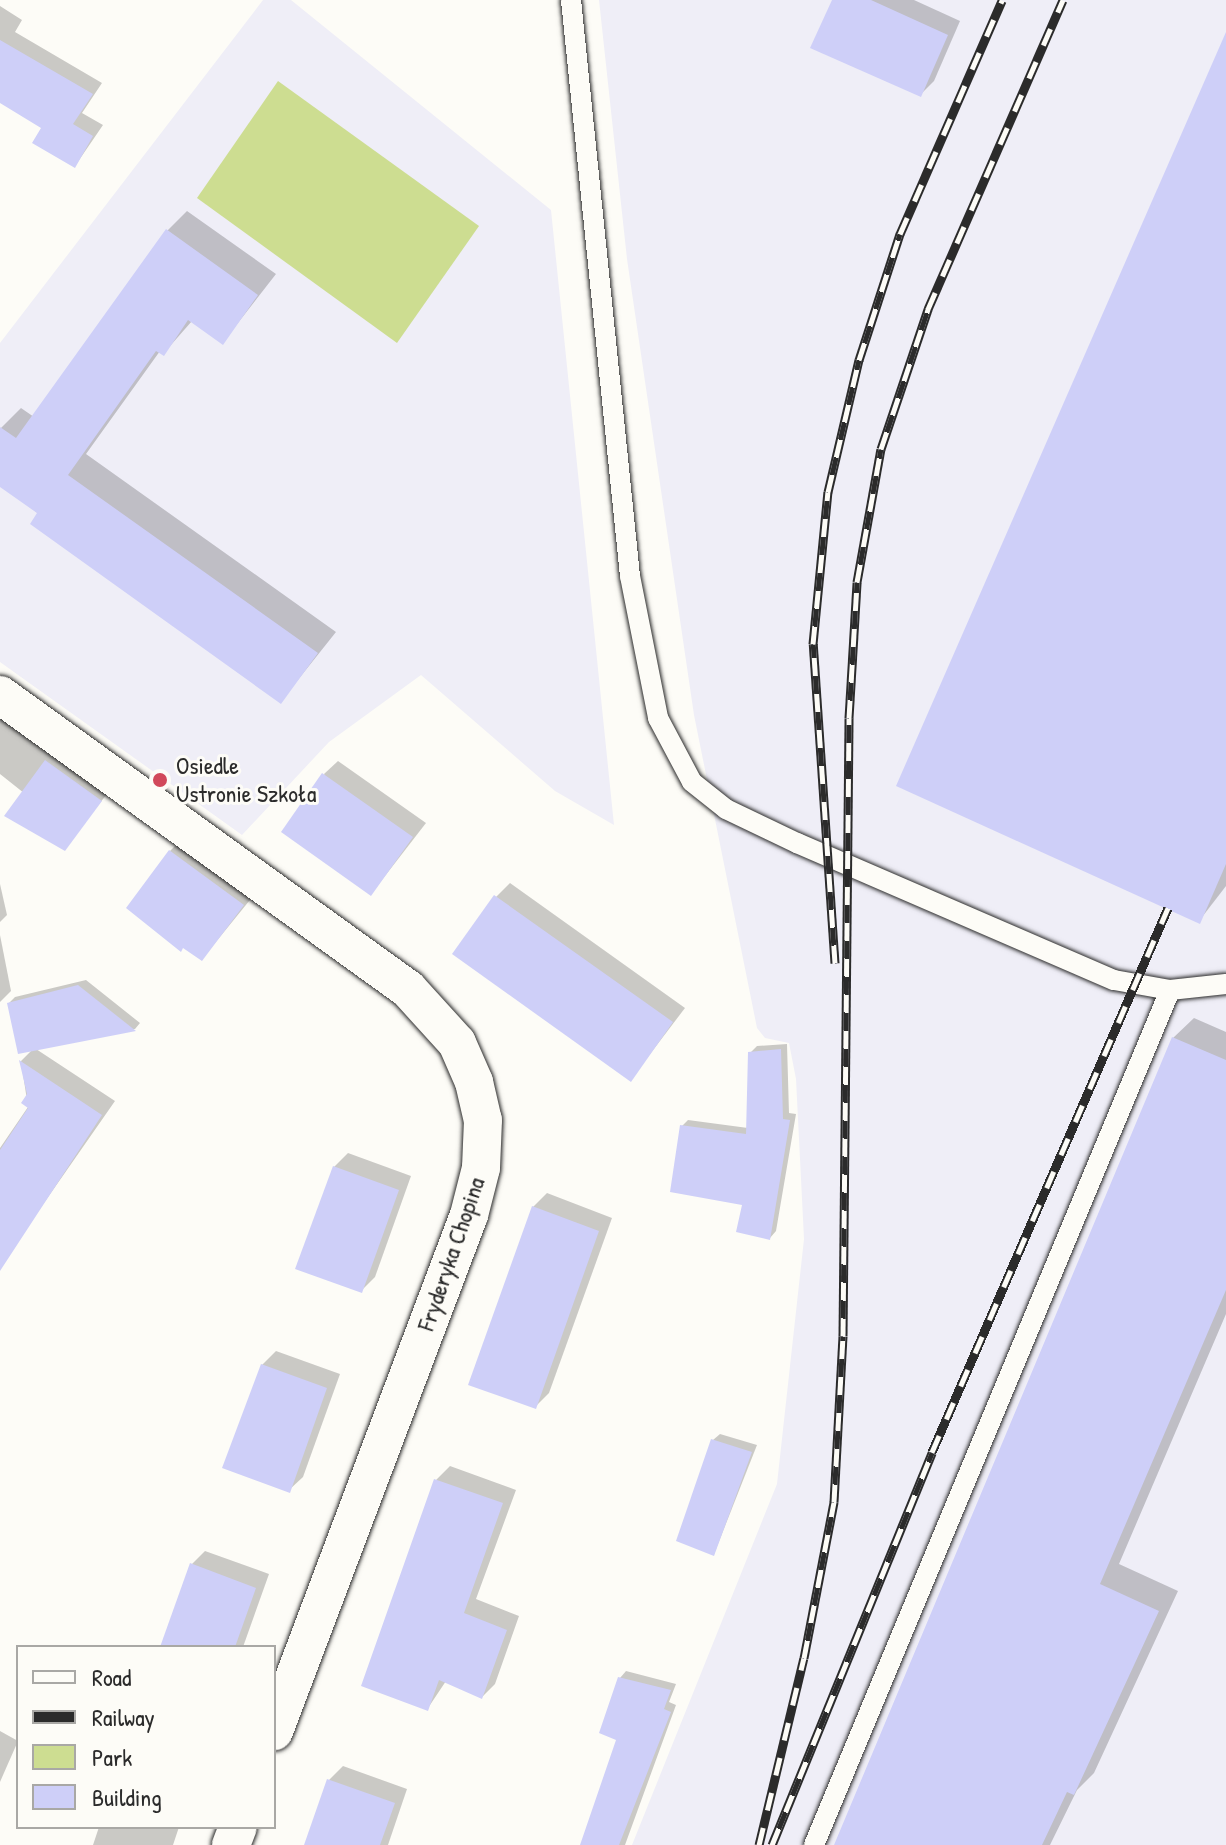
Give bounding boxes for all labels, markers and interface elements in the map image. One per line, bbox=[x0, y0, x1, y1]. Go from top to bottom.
place label: Osiedle Ustronie Szkoła bbox=[176, 752, 316, 808]
marker: Osiedle Ustronie Szkoła bbox=[151, 771, 169, 789]
street label: Fryderyka Chopina bbox=[411, 1173, 491, 1335]
legend bbox=[16, 1645, 276, 1829]
text: Road bbox=[92, 1661, 131, 1693]
text: Railway bbox=[92, 1701, 155, 1733]
text: Park bbox=[92, 1741, 132, 1773]
text: Building bbox=[92, 1781, 162, 1813]

